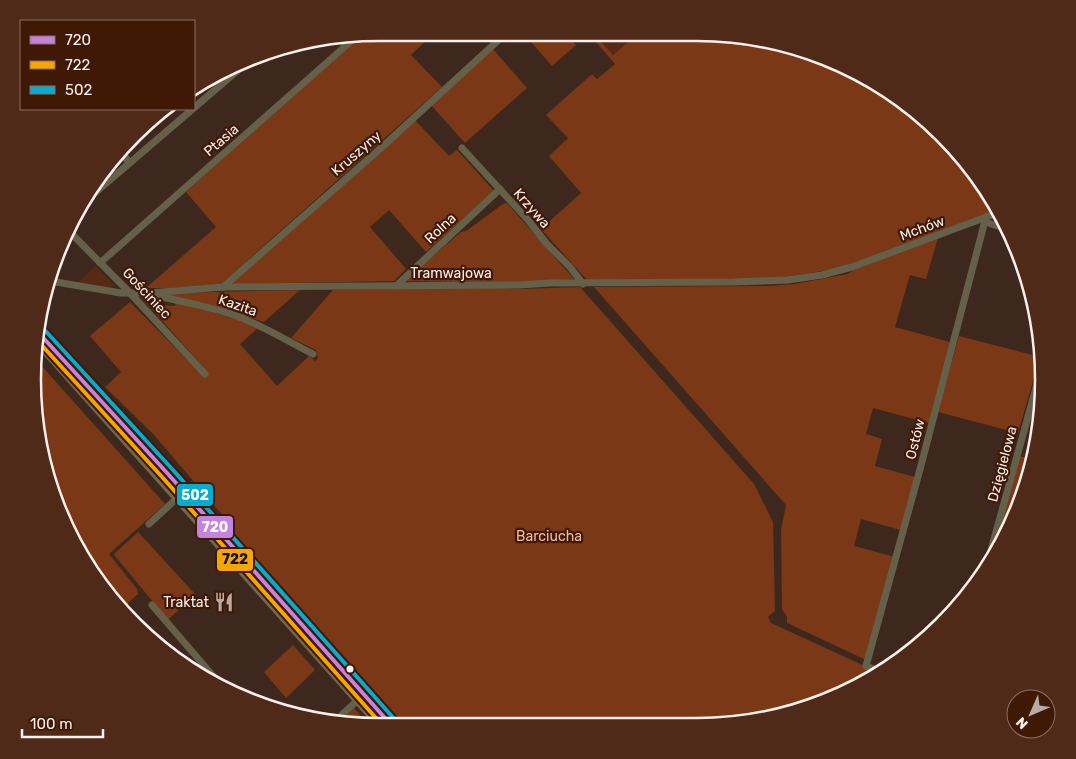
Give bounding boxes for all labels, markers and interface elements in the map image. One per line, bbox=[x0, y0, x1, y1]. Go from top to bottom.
legend bbox=[20, 20, 195, 110]
text: 720 bbox=[65, 31, 91, 49]
text: 722 bbox=[65, 56, 91, 74]
text: 502 bbox=[65, 81, 92, 99]
street label: Ptasia bbox=[200, 121, 242, 160]
street label: Kruszyny bbox=[328, 127, 385, 180]
street label: Krzywa bbox=[510, 185, 554, 232]
street label: Rolna bbox=[421, 210, 460, 247]
street label: Mchów bbox=[897, 213, 947, 244]
street label: Gościniec bbox=[119, 264, 175, 322]
street label: Tramwajowa bbox=[410, 265, 492, 282]
street label: Kazita bbox=[216, 291, 259, 320]
street label: Ostów bbox=[902, 417, 929, 461]
street label: Dzięgielowa bbox=[984, 424, 1021, 504]
line badge: 502 bbox=[176, 483, 214, 507]
text: 502 bbox=[181, 487, 209, 504]
line badge: 720 bbox=[196, 515, 234, 539]
text: 720 bbox=[202, 519, 228, 536]
park label: Barciucha bbox=[516, 528, 582, 545]
line badge: 722 bbox=[216, 548, 254, 572]
text: 722 bbox=[222, 551, 248, 568]
restaurant icon: Traktat bbox=[213, 591, 235, 613]
place label: Traktat bbox=[163, 594, 210, 611]
unlabelled marker bbox=[345, 664, 355, 674]
north arrow bbox=[1006, 689, 1056, 739]
scale bar bbox=[22, 706, 104, 738]
text: N bbox=[1013, 713, 1032, 732]
text: 100 m bbox=[30, 715, 72, 733]

